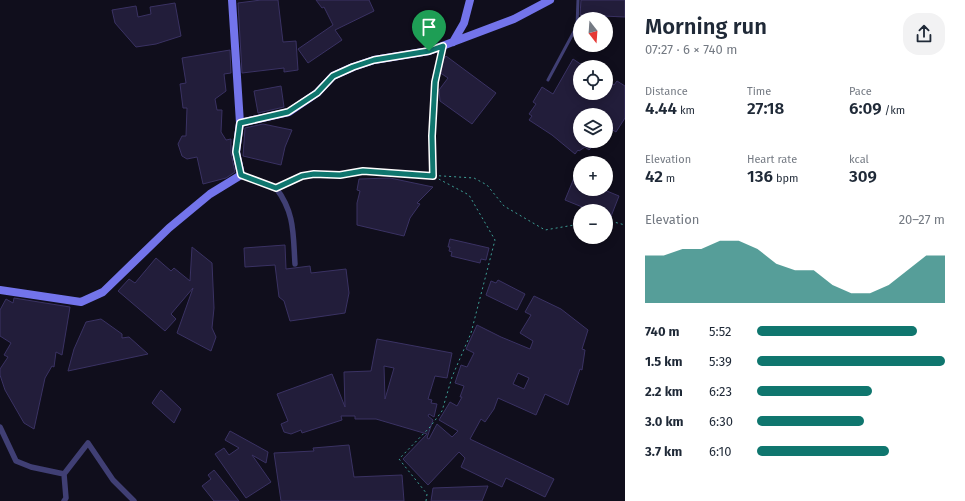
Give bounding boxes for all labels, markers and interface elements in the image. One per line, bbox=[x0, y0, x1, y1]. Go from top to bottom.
pin bbox=[412, 10, 446, 51]
north arrow bbox=[573, 12, 613, 52]
map controls bbox=[573, 12, 613, 244]
text: Morning run bbox=[645, 13, 767, 40]
button: share bbox=[903, 13, 945, 55]
icon: arrive bbox=[418, 16, 440, 38]
text: 07:27 · 6 × 740 m bbox=[645, 42, 737, 57]
button: locate bbox=[573, 60, 613, 100]
text: Distance bbox=[645, 85, 688, 98]
text: Time bbox=[747, 85, 771, 98]
text: Pace bbox=[849, 85, 872, 98]
text: 4.44 bbox=[645, 98, 677, 119]
text: 27:18 bbox=[747, 98, 784, 119]
text: 6:09 bbox=[849, 98, 882, 119]
text: km bbox=[677, 104, 695, 117]
text: /km bbox=[882, 104, 905, 117]
button: layers bbox=[573, 108, 613, 148]
text: Elevation bbox=[645, 153, 691, 166]
text: Heart rate bbox=[747, 153, 797, 166]
text: kcal bbox=[849, 153, 869, 166]
button: + bbox=[573, 156, 613, 196]
text: 42 bbox=[645, 166, 663, 187]
text: 136 bbox=[747, 166, 773, 187]
text: 309 bbox=[849, 166, 877, 187]
text: m bbox=[663, 172, 675, 185]
text: bpm bbox=[773, 172, 798, 185]
button: − bbox=[573, 204, 613, 244]
text: Elevation bbox=[645, 212, 699, 227]
text: 20–27 m bbox=[899, 212, 945, 227]
text: 740 m bbox=[645, 324, 680, 339]
text: 5:52 bbox=[709, 324, 731, 339]
text: 1.5 km bbox=[645, 354, 683, 369]
text: 5:39 bbox=[709, 354, 732, 369]
text: 2.2 km bbox=[645, 384, 683, 399]
text: 6:23 bbox=[709, 384, 732, 399]
text: 3.0 km bbox=[645, 414, 684, 429]
text: 6:30 bbox=[709, 414, 733, 429]
text: 3.7 km bbox=[645, 444, 682, 459]
text: 6:10 bbox=[709, 444, 731, 459]

